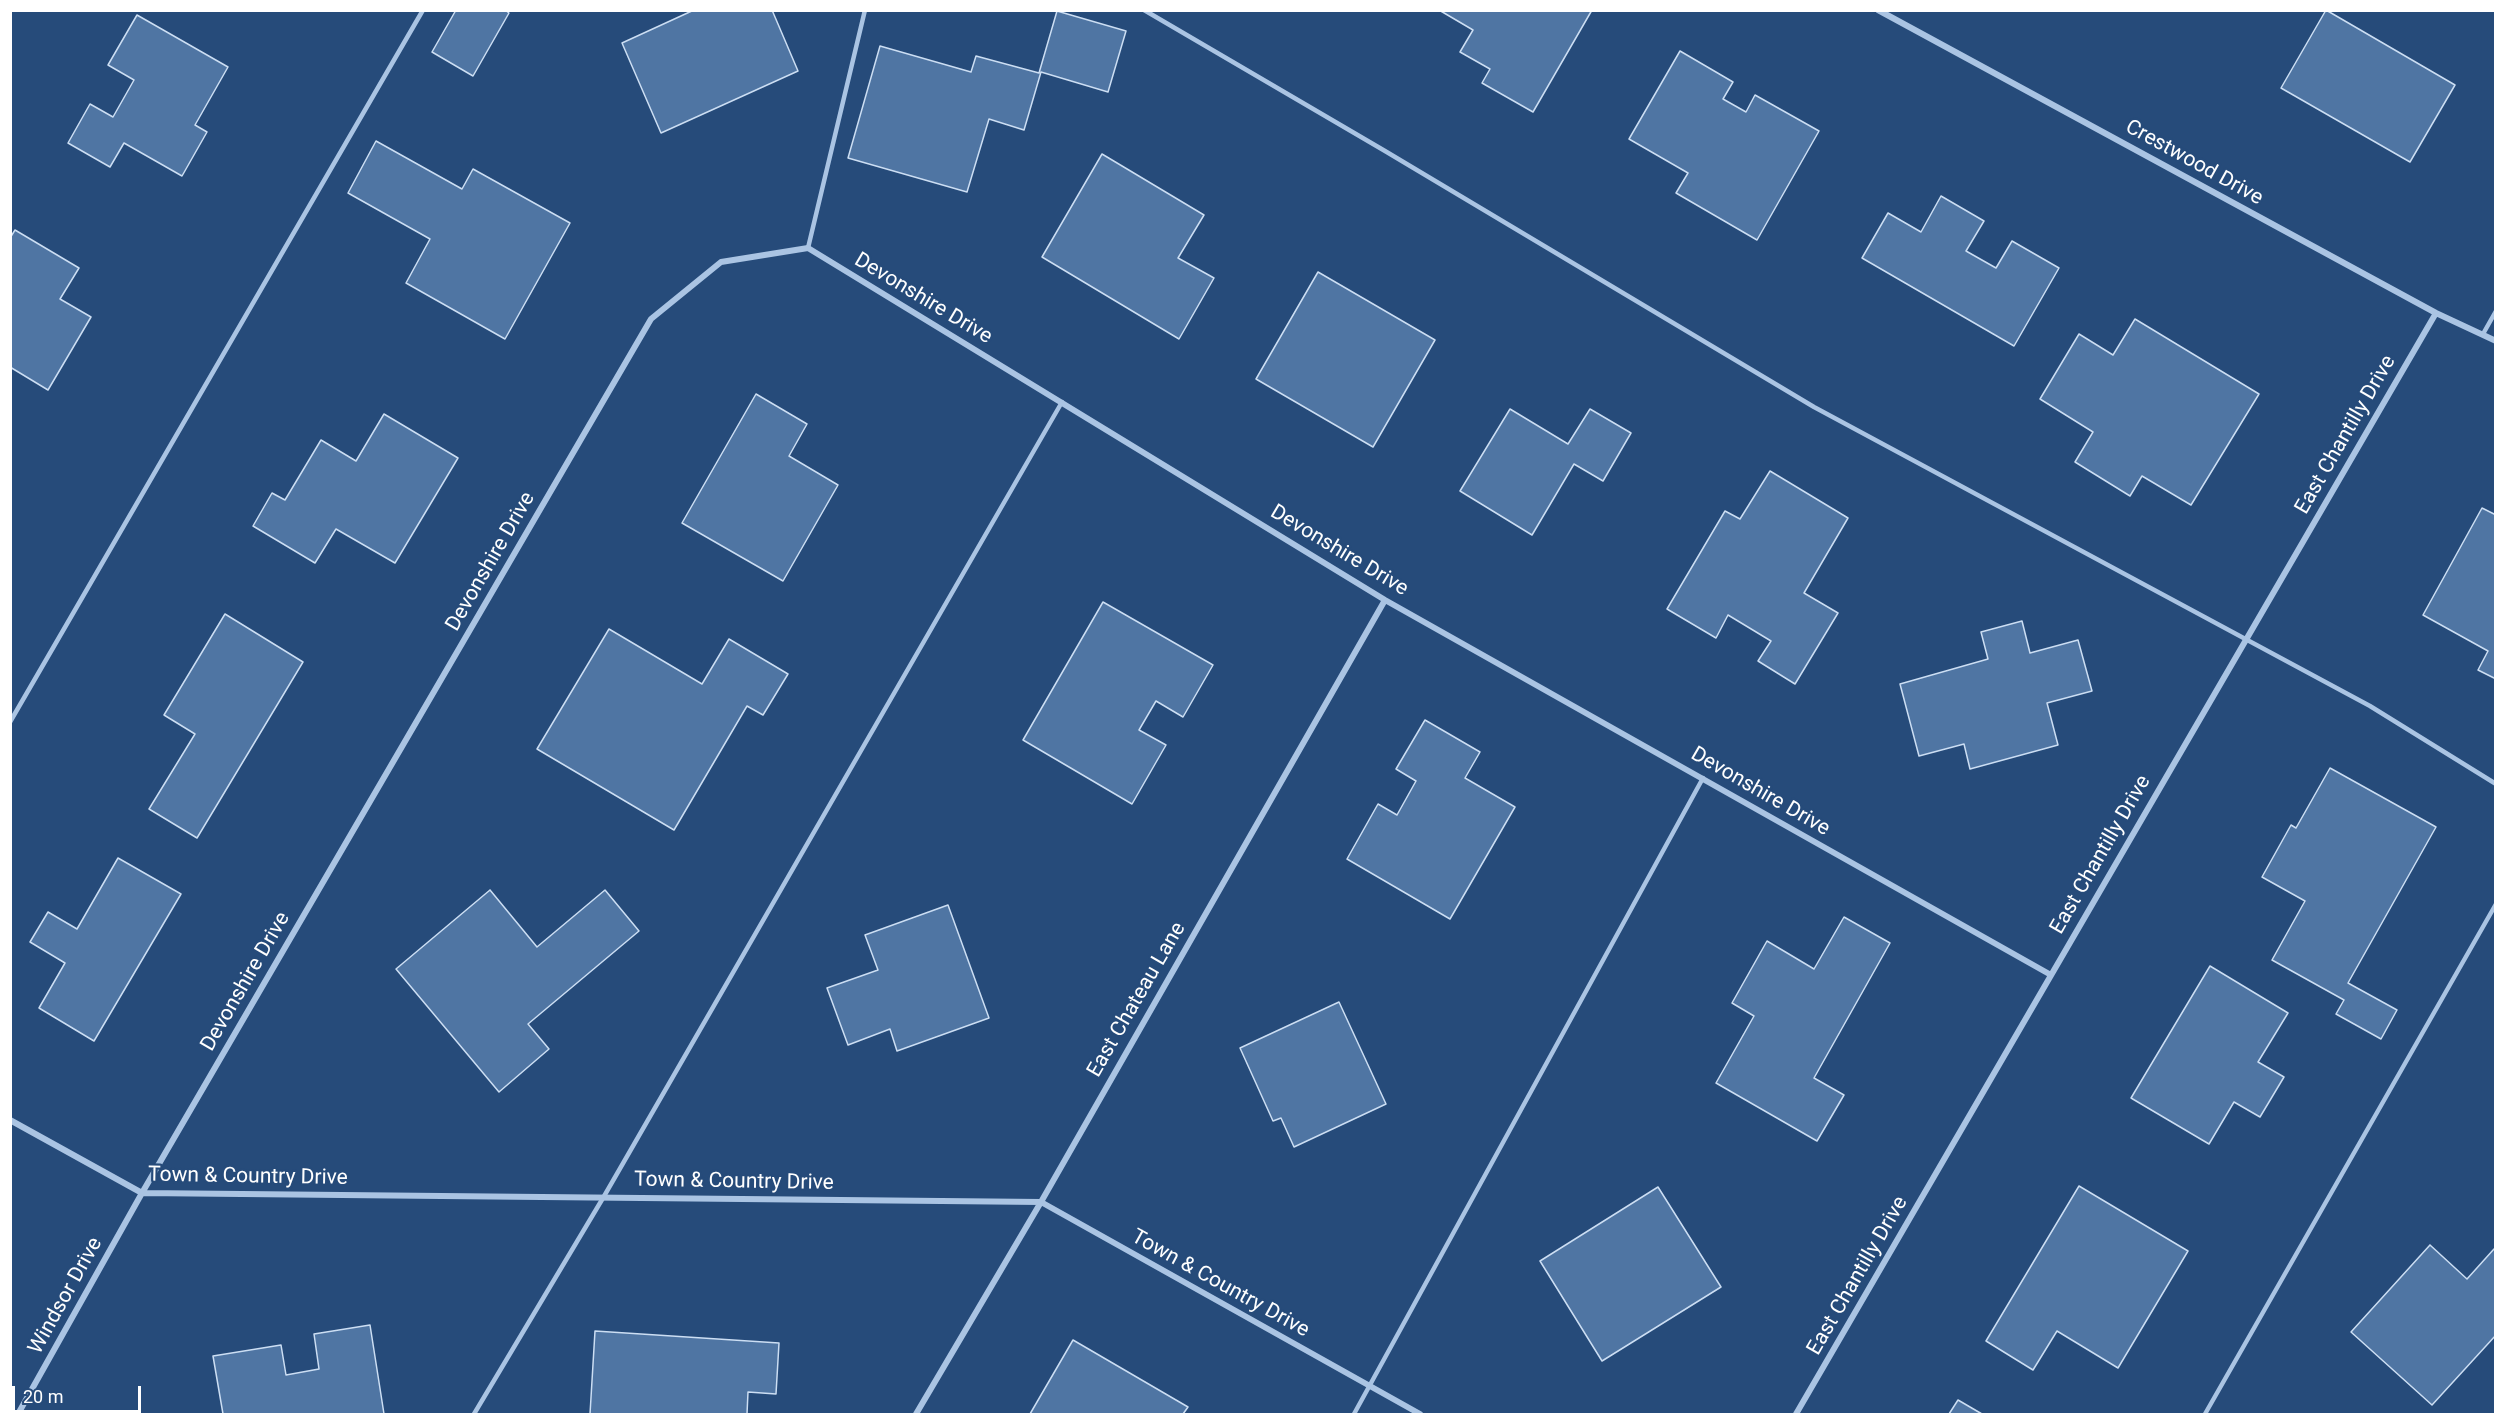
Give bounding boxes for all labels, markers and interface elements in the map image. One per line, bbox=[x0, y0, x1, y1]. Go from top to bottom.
street label: Crestwood Drive bbox=[2121, 115, 2267, 211]
street label: Devonshire Drive bbox=[850, 248, 996, 350]
street label: East Chantilly Drive bbox=[2290, 351, 2402, 519]
street label: Devonshire Drive bbox=[441, 488, 541, 636]
street label: Devonshire Drive bbox=[1266, 500, 1412, 602]
street label: Devonshire Drive bbox=[1686, 742, 1834, 842]
street label: East Chantilly Drive bbox=[2045, 771, 2157, 939]
street label: Devonshire Drive bbox=[196, 908, 296, 1056]
street label: East Chateau Lane bbox=[1082, 918, 1192, 1082]
street label: Town & Country Drive bbox=[148, 1163, 348, 1191]
street label: Town & Country Drive bbox=[634, 1168, 834, 1196]
street label: East Chantilly Drive bbox=[1802, 1192, 1914, 1360]
street label: Town & Country Drive bbox=[1127, 1225, 1313, 1343]
street label: Windsor Drive bbox=[24, 1233, 108, 1359]
scale bar bbox=[15, 1374, 144, 1412]
text: 20 m bbox=[23, 1386, 63, 1407]

